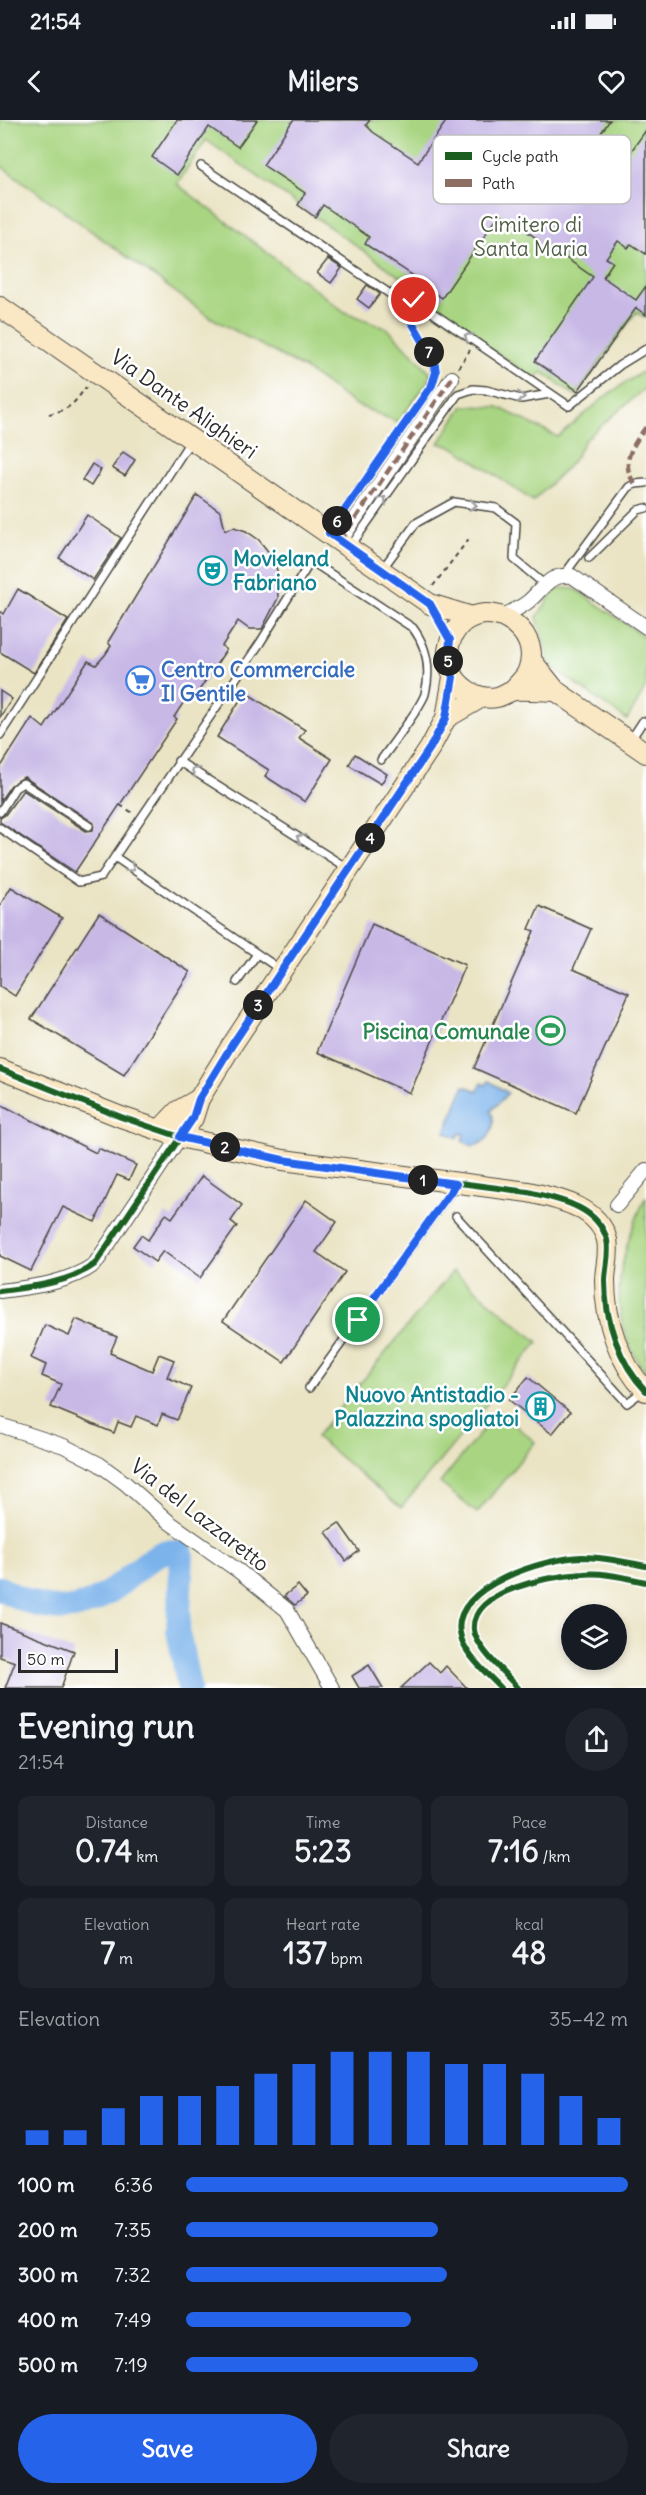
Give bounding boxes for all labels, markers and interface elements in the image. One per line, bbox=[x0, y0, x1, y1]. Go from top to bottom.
text: 21:54 bbox=[30, 7, 81, 35]
text: Milers bbox=[287, 64, 359, 98]
icon: back bbox=[18, 65, 51, 98]
icon: heart bbox=[595, 65, 628, 98]
legend bbox=[433, 135, 631, 204]
text: Cycle path bbox=[482, 146, 558, 166]
text: Path bbox=[482, 173, 515, 193]
park label: Cimitero di Santa Maria bbox=[474, 211, 588, 262]
pin bbox=[388, 274, 439, 325]
icon: check bbox=[397, 283, 430, 316]
one-way arrow bbox=[463, 333, 474, 344]
pin: 7 bbox=[414, 337, 444, 367]
text: 7 bbox=[425, 342, 433, 362]
street label: Via Dante Alighieri bbox=[105, 343, 263, 465]
one-way arrow bbox=[517, 391, 526, 403]
one-way arrow bbox=[376, 496, 387, 507]
one-way arrow bbox=[469, 499, 478, 511]
pin: 6 bbox=[322, 506, 352, 536]
text: 6 bbox=[332, 511, 342, 531]
place label: Movieland Fabriano bbox=[233, 545, 330, 596]
theatre icon: Movieland Fabriano bbox=[196, 554, 228, 586]
pin: 5 bbox=[433, 646, 463, 676]
text: 5 bbox=[443, 651, 453, 671]
place label: Centro Commerciale Il Gentile bbox=[161, 656, 355, 707]
supermarket icon: Centro Commerciale Il Gentile bbox=[124, 665, 156, 697]
one-way arrow bbox=[190, 767, 201, 778]
pin: 4 bbox=[355, 823, 385, 853]
text: 4 bbox=[365, 828, 375, 848]
one-way arrow bbox=[296, 833, 306, 845]
one-way arrow bbox=[124, 861, 135, 872]
pin: 3 bbox=[243, 990, 273, 1020]
text: 3 bbox=[253, 995, 263, 1015]
sports icon: Piscina Comunale bbox=[535, 1015, 567, 1047]
place label: Piscina Comunale bbox=[362, 1018, 530, 1045]
pin: 2 bbox=[210, 1132, 240, 1162]
text: 2 bbox=[221, 1137, 229, 1157]
pin: 1 bbox=[408, 1165, 438, 1195]
text: 1 bbox=[420, 1170, 426, 1190]
pin bbox=[332, 1294, 383, 1345]
icon: arrive bbox=[341, 1303, 374, 1336]
place label: Nuovo Antistadio - Palazzina spogliatoi bbox=[334, 1381, 519, 1432]
building icon: Nuovo Antistadio - Palazzina spogliatoi bbox=[524, 1390, 556, 1422]
street label: Via del Lazzaretto bbox=[125, 1452, 275, 1578]
map controls bbox=[561, 1604, 627, 1670]
button: layers bbox=[561, 1604, 627, 1670]
scale bar bbox=[18, 1646, 118, 1674]
text: 50 m bbox=[27, 1649, 65, 1669]
text: Evening run bbox=[18, 1705, 194, 1747]
button: share bbox=[565, 1708, 628, 1771]
text: 21:54 bbox=[18, 1749, 64, 1774]
text: Distance bbox=[85, 1812, 148, 1832]
text: Time bbox=[306, 1812, 340, 1832]
text: Pace bbox=[512, 1812, 547, 1832]
text: 0.74 bbox=[75, 1832, 132, 1870]
text: 5:23 bbox=[294, 1832, 352, 1870]
text: 7:16 bbox=[488, 1832, 539, 1870]
text: km bbox=[132, 1846, 158, 1866]
text: /km bbox=[539, 1846, 571, 1866]
text: Elevation bbox=[84, 1914, 150, 1934]
text: Heart rate bbox=[286, 1914, 360, 1934]
text: kcal bbox=[515, 1914, 544, 1934]
text: 7 bbox=[100, 1934, 115, 1972]
text: 137 bbox=[283, 1934, 327, 1972]
text: 48 bbox=[512, 1934, 547, 1972]
text: m bbox=[115, 1948, 133, 1968]
text: bpm bbox=[327, 1948, 363, 1968]
text: Elevation bbox=[18, 2006, 100, 2031]
text: 35–42 m bbox=[549, 2006, 628, 2031]
text: 100 m bbox=[18, 2172, 75, 2197]
text: 6:36 bbox=[114, 2172, 153, 2197]
text: 200 m bbox=[18, 2217, 78, 2242]
text: 7:35 bbox=[114, 2217, 151, 2242]
text: 300 m bbox=[18, 2262, 78, 2287]
text: 7:32 bbox=[114, 2262, 151, 2287]
text: 400 m bbox=[18, 2307, 78, 2332]
text: 7:49 bbox=[114, 2307, 151, 2332]
text: 500 m bbox=[18, 2352, 78, 2377]
text: 7:19 bbox=[114, 2352, 148, 2377]
button: Save bbox=[18, 2414, 317, 2483]
button: Share bbox=[329, 2414, 628, 2483]

